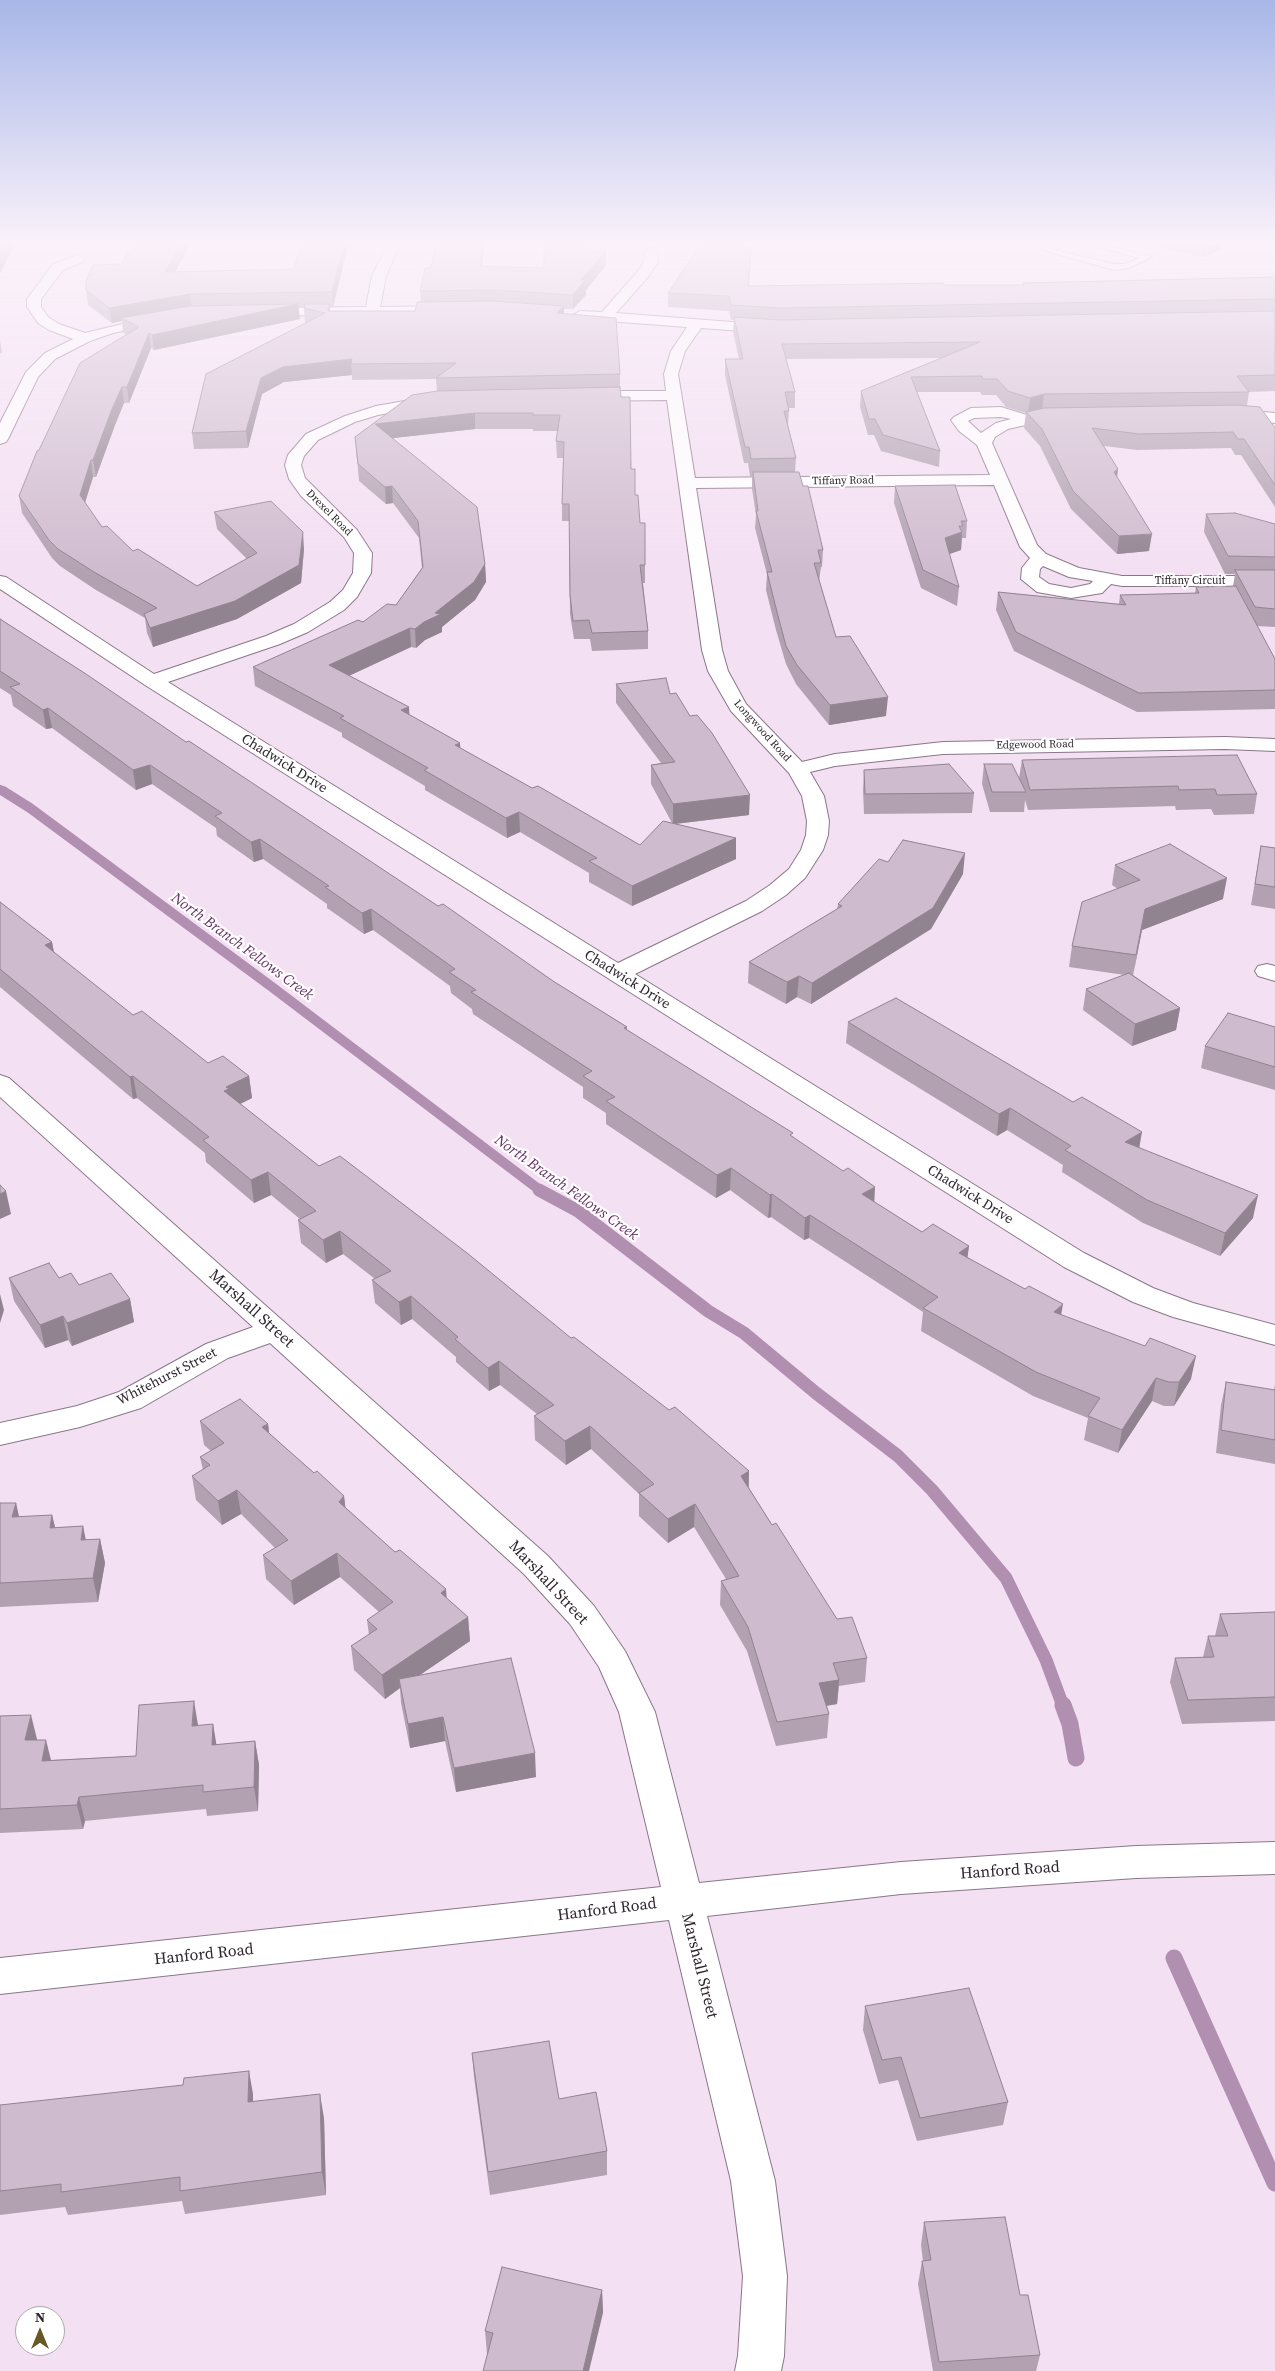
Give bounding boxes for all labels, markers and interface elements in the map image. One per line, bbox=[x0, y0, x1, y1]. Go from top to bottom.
street label: Tiffany Road bbox=[812, 474, 874, 488]
street label: Drexel Road bbox=[303, 487, 355, 539]
street label: Tiffany Circuit bbox=[1155, 574, 1225, 588]
street label: Longwood Road bbox=[731, 697, 793, 765]
street label: Chadwick Drive bbox=[238, 731, 330, 797]
street label: Edgewood Road bbox=[996, 738, 1074, 752]
water label: North Branch Fellows Creek bbox=[167, 889, 317, 1005]
street label: Chadwick Drive bbox=[581, 947, 673, 1013]
water label: North Branch Fellows Creek bbox=[491, 1132, 641, 1244]
street label: Chadwick Drive bbox=[924, 1162, 1016, 1228]
street label: Marshall Street bbox=[204, 1266, 298, 1352]
street label: Whitehurst Street bbox=[114, 1345, 220, 1409]
street label: Marshall Street bbox=[504, 1537, 592, 1629]
street label: Hanford Road bbox=[959, 1858, 1061, 1884]
street label: Hanford Road bbox=[556, 1894, 658, 1926]
street label: Marshall Street bbox=[677, 1911, 721, 2021]
street label: Hanford Road bbox=[153, 1940, 255, 1970]
north arrow bbox=[15, 2306, 65, 2356]
text: N bbox=[35, 2307, 45, 2327]

